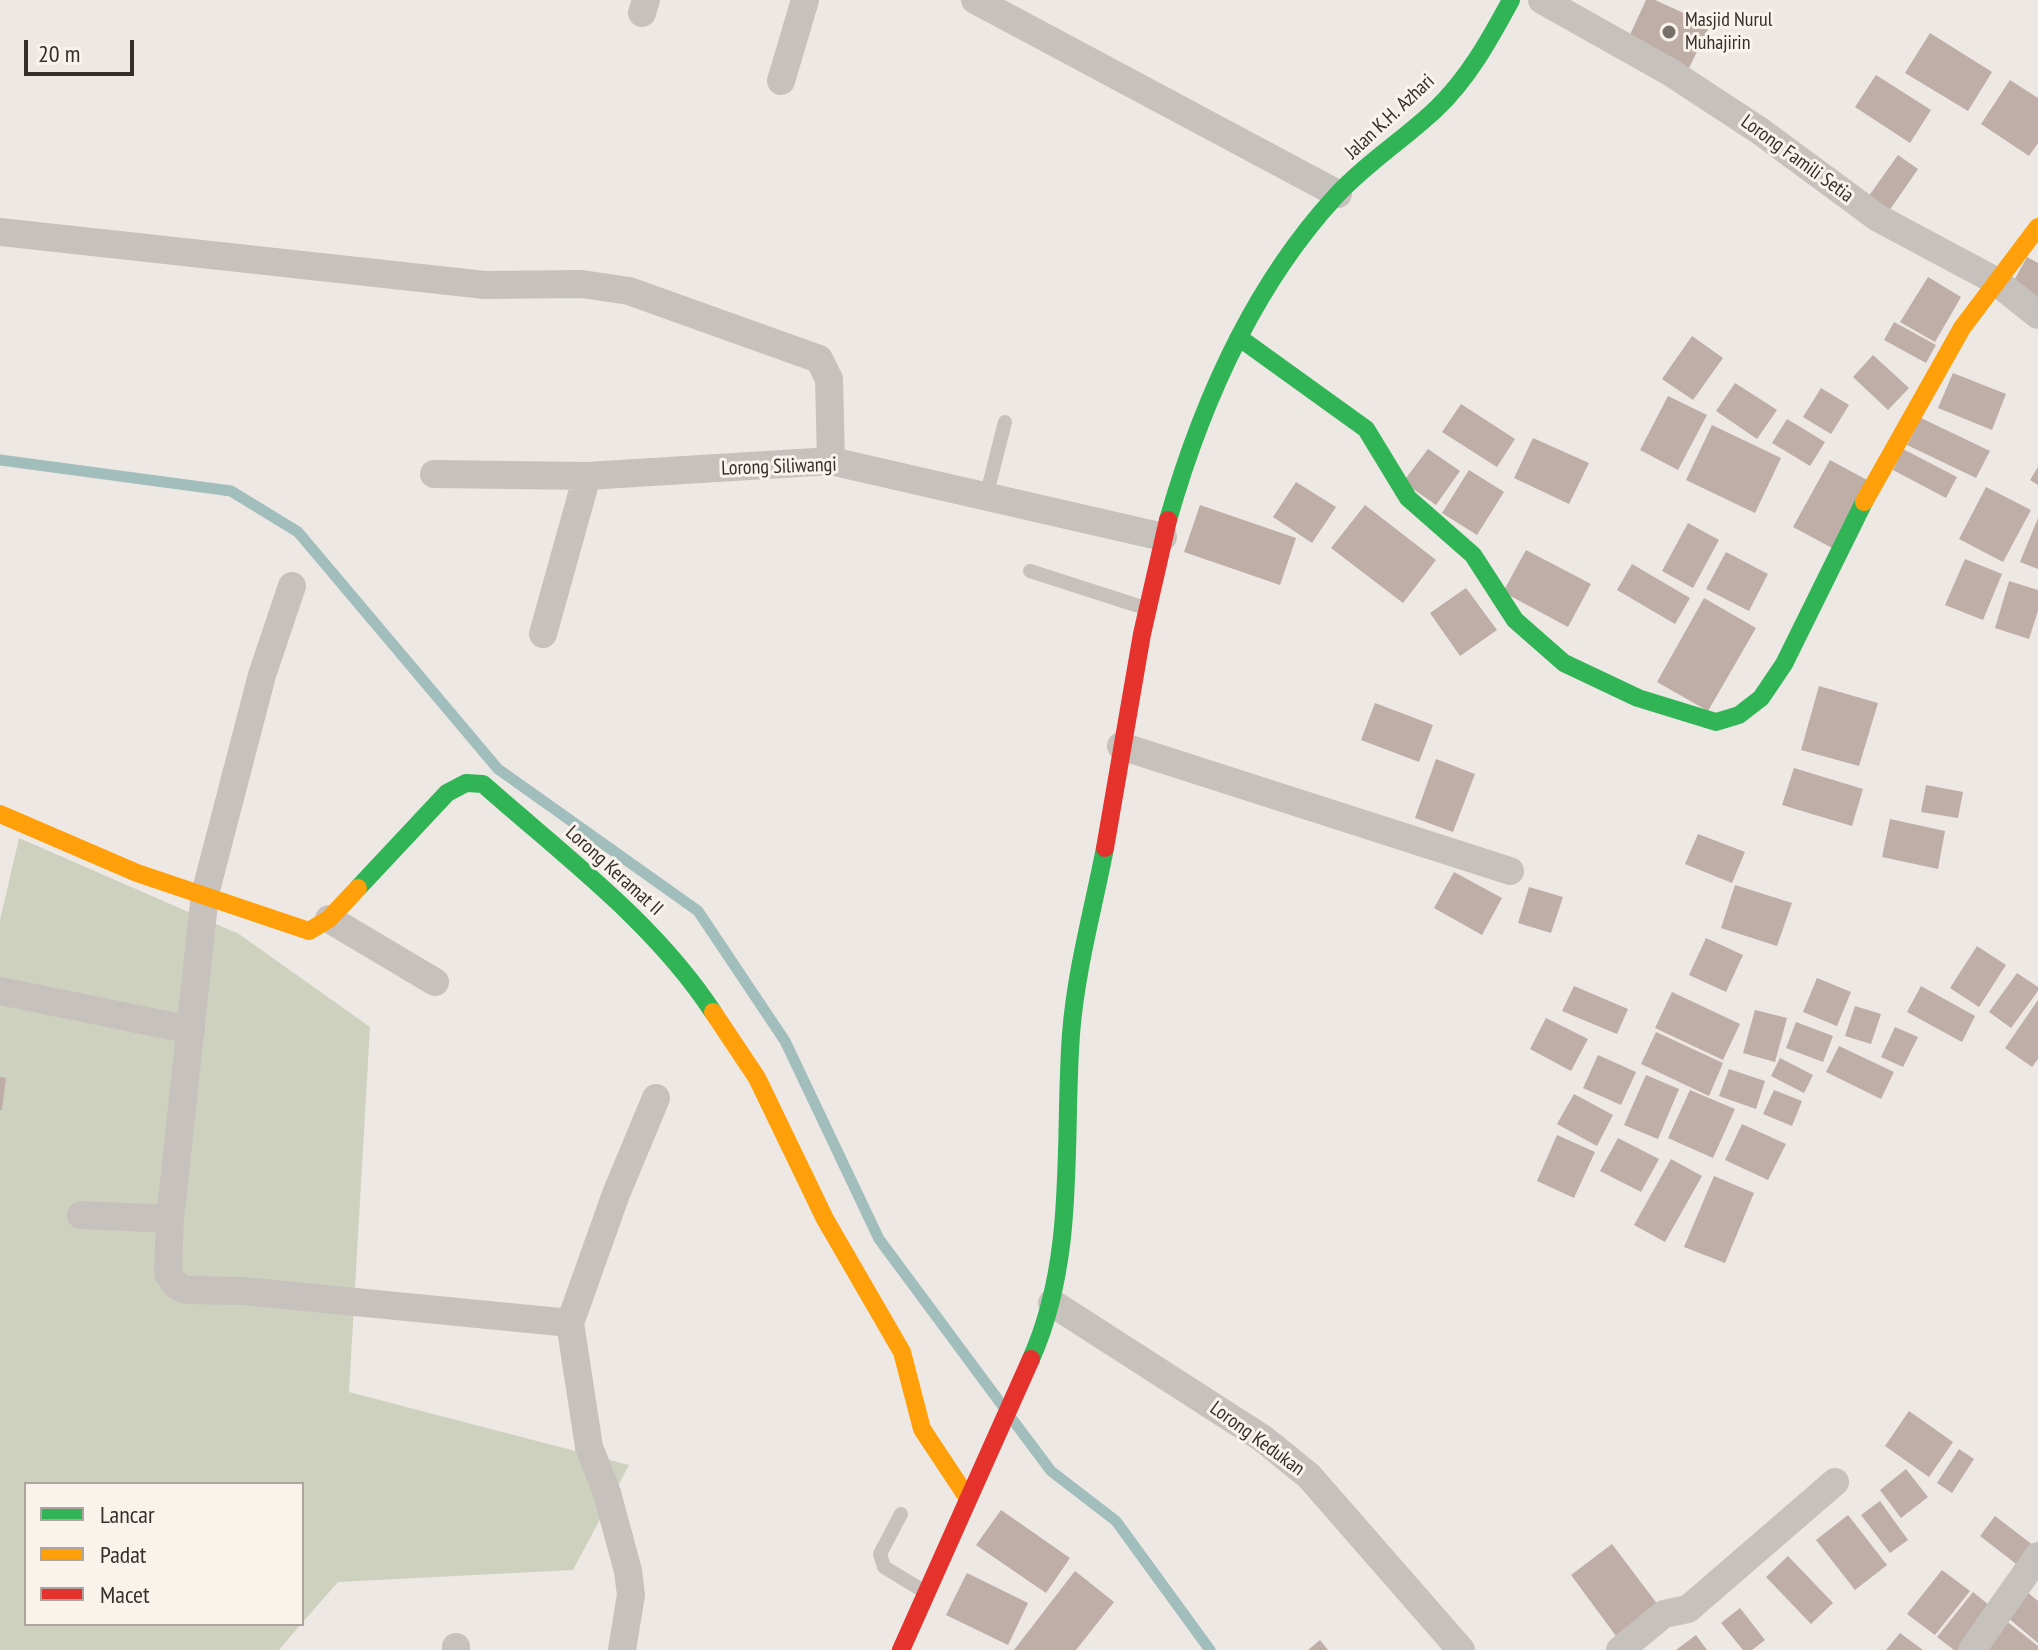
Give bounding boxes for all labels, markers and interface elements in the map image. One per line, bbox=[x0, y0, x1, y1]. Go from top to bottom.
place label: Masjid Nurul Muhajirin bbox=[1685, 8, 1772, 55]
marker: Masjid Nurul Muhajirin bbox=[1660, 23, 1678, 41]
scale bar bbox=[28, 24, 138, 74]
text: 20 m bbox=[38, 38, 80, 69]
street label: Jalan K.H. Azhari bbox=[1340, 70, 1440, 164]
street label: Lorong Famili Setia bbox=[1736, 110, 1858, 208]
street label: Lorong Siliwangi bbox=[721, 453, 837, 481]
street label: Lorong Keramat II bbox=[560, 821, 668, 921]
street label: Lorong Kedukan bbox=[1205, 1397, 1309, 1481]
legend bbox=[24, 1482, 304, 1626]
text: Lancar bbox=[100, 1499, 154, 1530]
text: Padat bbox=[100, 1539, 146, 1570]
text: Macet bbox=[100, 1579, 150, 1610]

